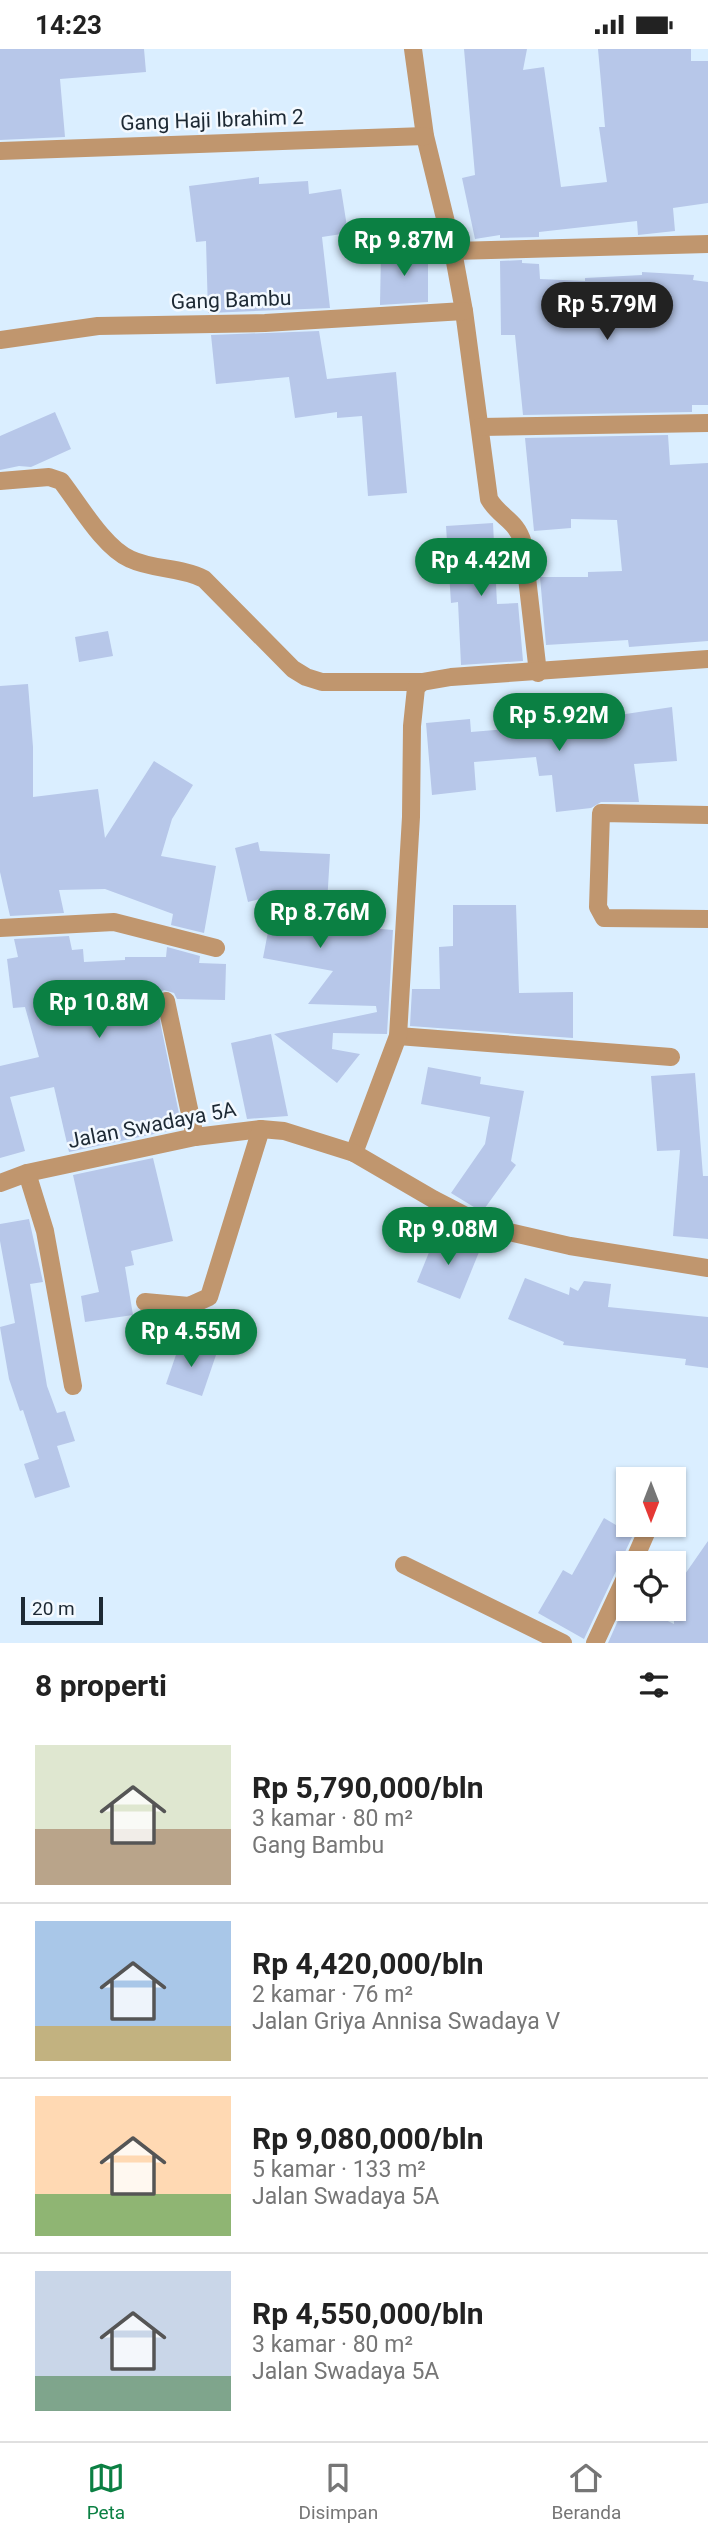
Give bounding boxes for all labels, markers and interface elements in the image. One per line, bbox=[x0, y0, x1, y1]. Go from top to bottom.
text: 14:23 bbox=[35, 10, 102, 40]
street label: Gang Haji Ibrahim 2 bbox=[120, 105, 304, 135]
pin: Rp 9.87M bbox=[332, 219, 476, 278]
text: Rp 9.87M bbox=[354, 227, 454, 254]
pin: Rp 5.79M bbox=[535, 282, 679, 342]
street label: Gang Bambu bbox=[170, 286, 292, 314]
text: Rp 5.79M bbox=[557, 291, 657, 318]
pin: Rp 4.42M bbox=[409, 539, 553, 598]
text: Rp 4.42M bbox=[431, 547, 531, 574]
pin: Rp 5.92M bbox=[487, 693, 631, 753]
text: Rp 5.92M bbox=[509, 702, 609, 729]
pin: Rp 8.76M bbox=[248, 891, 392, 950]
text: Rp 8.76M bbox=[270, 899, 370, 926]
pin: Rp 10.8M bbox=[27, 981, 171, 1040]
text: Rp 10.8M bbox=[49, 989, 149, 1016]
street label: Jalan Swadaya 5A bbox=[66, 1097, 239, 1153]
pin: Rp 9.08M bbox=[376, 1207, 520, 1267]
text: Rp 9.08M bbox=[398, 1216, 498, 1243]
pin: Rp 4.55M bbox=[119, 1309, 263, 1369]
text: Rp 4.55M bbox=[141, 1318, 241, 1345]
north arrow bbox=[616, 1467, 686, 1537]
map controls bbox=[616, 1467, 686, 1621]
button: locate bbox=[616, 1551, 686, 1621]
scale bar bbox=[21, 1594, 103, 1626]
text: 20 m bbox=[32, 1597, 75, 1620]
icon: filters bbox=[635, 1666, 673, 1704]
text: 8 properti bbox=[35, 1668, 167, 1703]
text: Rp 5,790,000/bln bbox=[252, 1770, 484, 1805]
icon: home bbox=[91, 1773, 175, 1857]
text: 3 kamar · 80 m² bbox=[252, 1805, 413, 1832]
text: Gang Bambu bbox=[252, 1832, 384, 1859]
text: Rp 4,420,000/bln bbox=[252, 1946, 484, 1981]
icon: home bbox=[91, 1949, 175, 2033]
text: 2 kamar · 76 m² bbox=[252, 1981, 413, 2008]
text: Jalan Griya Annisa Swadaya V bbox=[252, 2008, 560, 2035]
text: Rp 9,080,000/bln bbox=[252, 2121, 484, 2156]
icon: home bbox=[91, 2124, 175, 2208]
text: 5 kamar · 133 m² bbox=[252, 2156, 426, 2183]
text: Jalan Swadaya 5A bbox=[252, 2183, 439, 2210]
text: Rp 4,550,000/bln bbox=[252, 2296, 484, 2331]
icon: home bbox=[91, 2299, 175, 2383]
text: 3 kamar · 80 m² bbox=[252, 2331, 413, 2358]
text: Jalan Swadaya 5A bbox=[252, 2358, 439, 2385]
tab: Peta bbox=[87, 2459, 125, 2524]
tab: Disimpan bbox=[298, 2459, 378, 2524]
tab: Beranda bbox=[551, 2459, 621, 2524]

